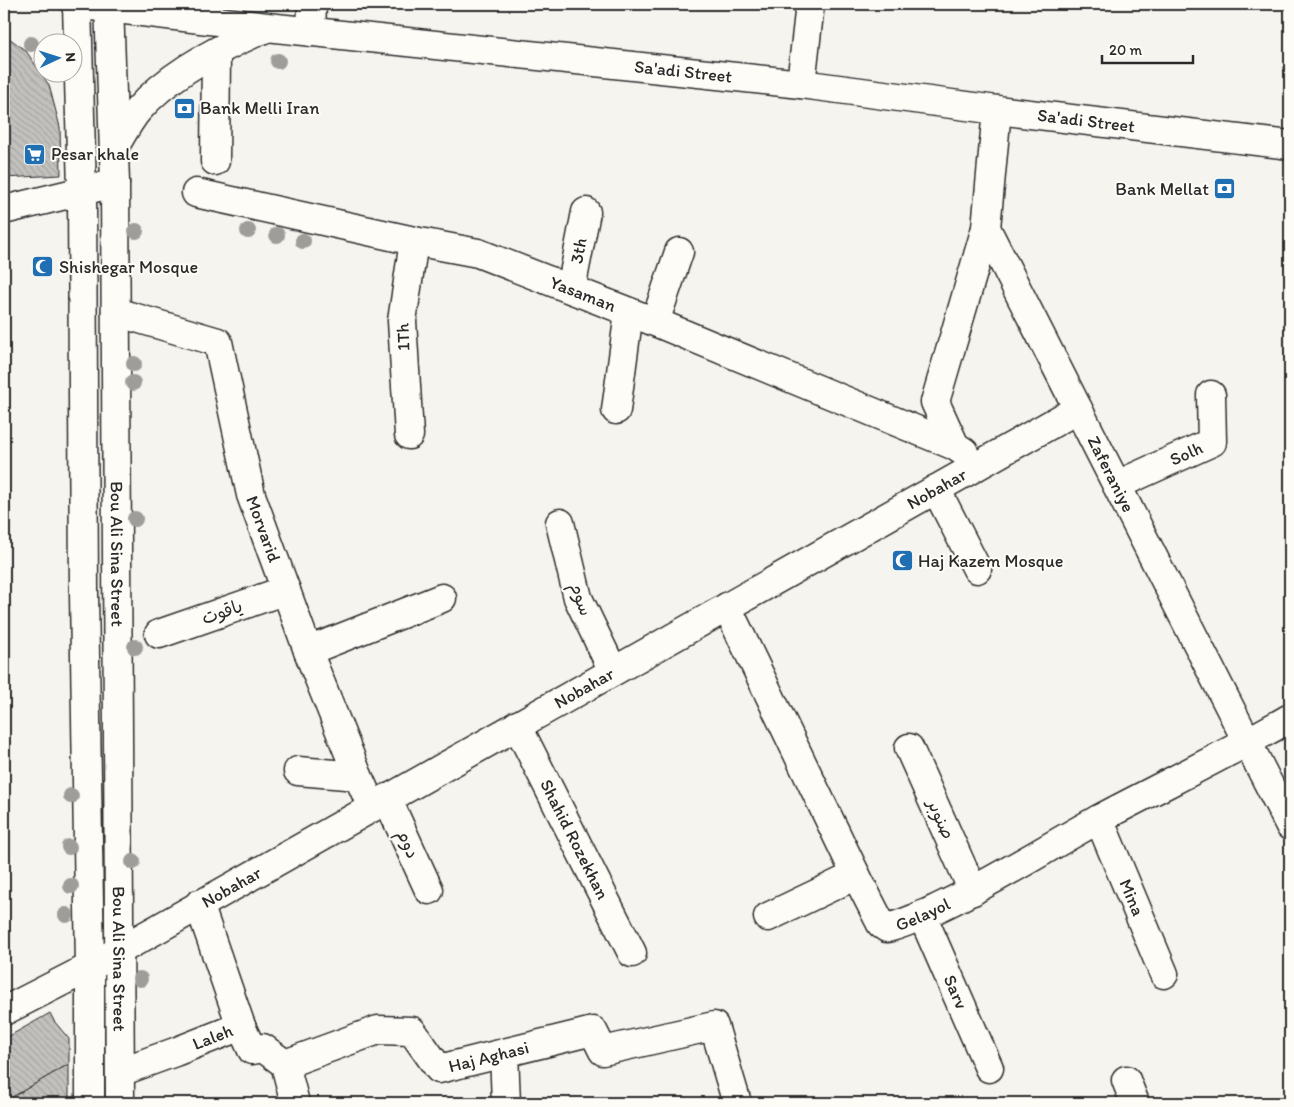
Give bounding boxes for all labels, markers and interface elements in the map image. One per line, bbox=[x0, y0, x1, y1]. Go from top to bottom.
north arrow bbox=[32, 32, 82, 82]
scale bar bbox=[1102, 32, 1193, 64]
text: 20 m bbox=[1109, 41, 1143, 59]
text: N bbox=[62, 52, 79, 62]
street label: Sa'adi Street bbox=[633, 55, 734, 88]
bank icon: Bank Melli Iran bbox=[172, 96, 196, 120]
place label: Bank Melli Iran bbox=[200, 97, 319, 119]
street label: Sa'adi Street bbox=[1036, 104, 1137, 137]
supermarket icon: Pesar khale bbox=[23, 142, 47, 166]
place label: Pesar khale bbox=[51, 143, 139, 165]
bank icon: Bank Mellat bbox=[1213, 177, 1237, 201]
place label: Bank Mellat bbox=[1115, 178, 1209, 200]
street label: 3th bbox=[565, 236, 592, 265]
mosque icon: Shishegar Mosque bbox=[31, 255, 55, 279]
place label: Shishegar Mosque bbox=[59, 256, 198, 278]
street label: Yasaman bbox=[547, 271, 619, 317]
street label: 1Th bbox=[392, 322, 414, 351]
street label: Zaferaniye bbox=[1082, 432, 1140, 516]
street label: Solh bbox=[1166, 437, 1206, 471]
street label: Nobahar bbox=[903, 463, 971, 514]
street label: Bou Ali Sina Street bbox=[106, 481, 128, 627]
street label: Morvarid bbox=[241, 493, 286, 565]
mosque icon: Haj Kazem Mosque bbox=[890, 549, 914, 573]
place label: Haj Kazem Mosque bbox=[918, 550, 1064, 572]
street label: سوم bbox=[562, 579, 597, 620]
street label: یاقوت bbox=[199, 595, 245, 629]
street label: Nobahar bbox=[550, 662, 619, 714]
street label: Shahid Rozekhan bbox=[535, 776, 614, 903]
street label: صنوبر bbox=[921, 794, 960, 843]
street label: دوم bbox=[389, 826, 424, 863]
street label: Nobahar bbox=[198, 861, 266, 913]
street label: Mina bbox=[1114, 876, 1149, 919]
street label: Bou Ali Sina Street bbox=[108, 886, 131, 1032]
street label: Gelayol bbox=[893, 893, 954, 936]
street label: Sarv bbox=[939, 971, 973, 1013]
street label: Laleh bbox=[189, 1019, 236, 1055]
street label: Haj Aghasi bbox=[446, 1036, 531, 1077]

